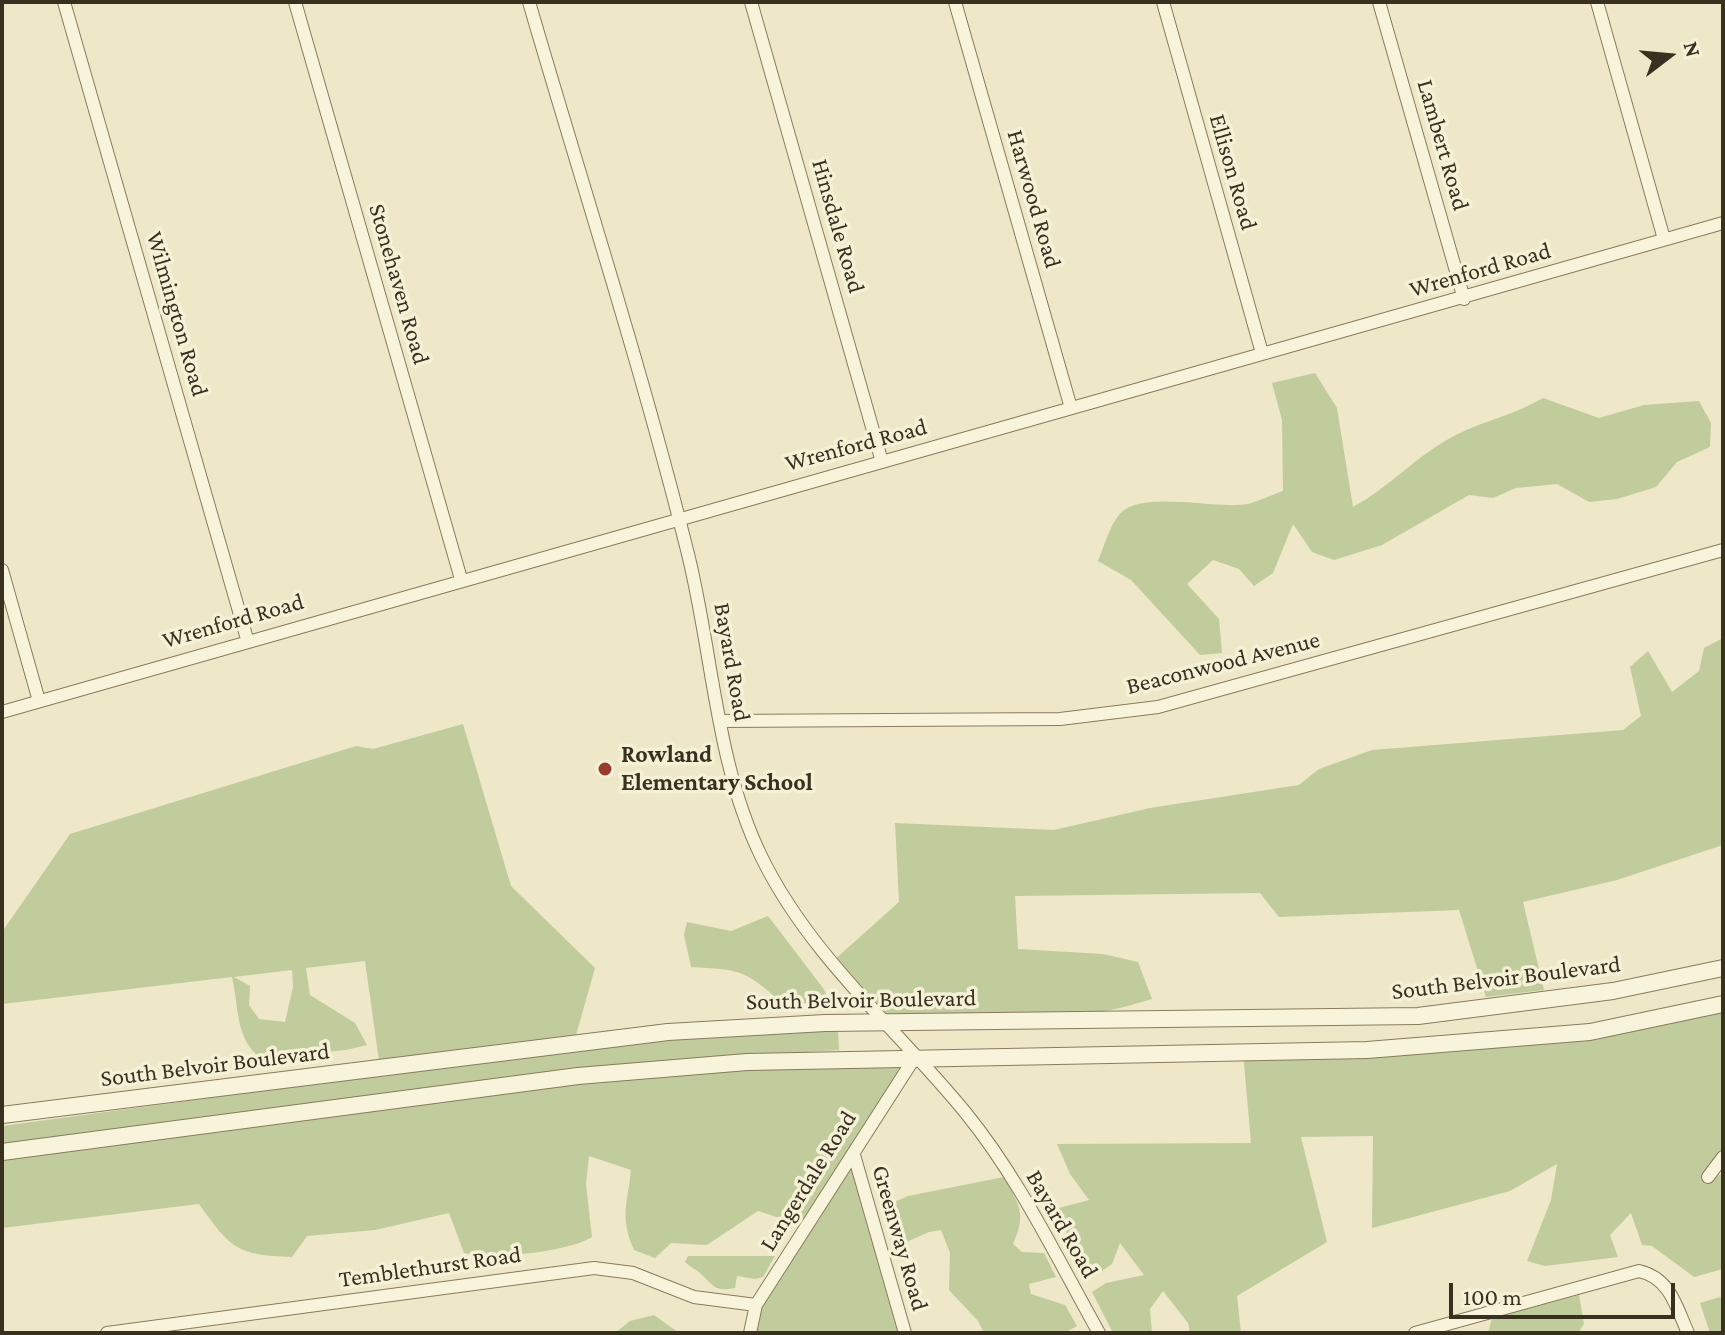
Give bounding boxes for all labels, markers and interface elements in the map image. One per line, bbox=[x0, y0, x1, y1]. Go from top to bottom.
north arrow bbox=[1629, 16, 1709, 96]
text: N bbox=[1678, 39, 1707, 60]
street label: Lambert Road bbox=[1411, 76, 1475, 214]
street label: Ellison Road bbox=[1203, 111, 1263, 233]
street label: Harwood Road bbox=[1001, 127, 1067, 271]
street label: Hinsdale Road bbox=[805, 156, 871, 296]
street label: Stonehaven Road bbox=[362, 200, 436, 368]
street label: Wilmington Road bbox=[140, 228, 214, 400]
street label: Wrenford Road bbox=[1406, 236, 1554, 304]
street label: Wrenford Road bbox=[782, 412, 930, 478]
street label: Wrenford Road bbox=[159, 587, 307, 655]
street label: Bayard Road bbox=[707, 600, 757, 724]
street label: Beaconwood Avenue bbox=[1123, 625, 1323, 701]
place label: Rowland Elementary School bbox=[621, 741, 813, 797]
marker: Rowland Elementary School bbox=[596, 760, 614, 778]
street label: South Belvoir Boulevard bbox=[1390, 950, 1622, 1006]
street label: South Belvoir Boulevard bbox=[746, 984, 976, 1016]
street label: South Belvoir Boulevard bbox=[99, 1037, 331, 1093]
street label: Langerdale Road bbox=[753, 1106, 863, 1256]
street label: Greenway Road bbox=[866, 1162, 934, 1314]
street label: Bayard Road bbox=[1020, 1165, 1104, 1283]
street label: Temblethurst Road bbox=[337, 1240, 523, 1294]
scale bar bbox=[1453, 1267, 1679, 1317]
text: 100 m bbox=[1463, 1283, 1522, 1310]

